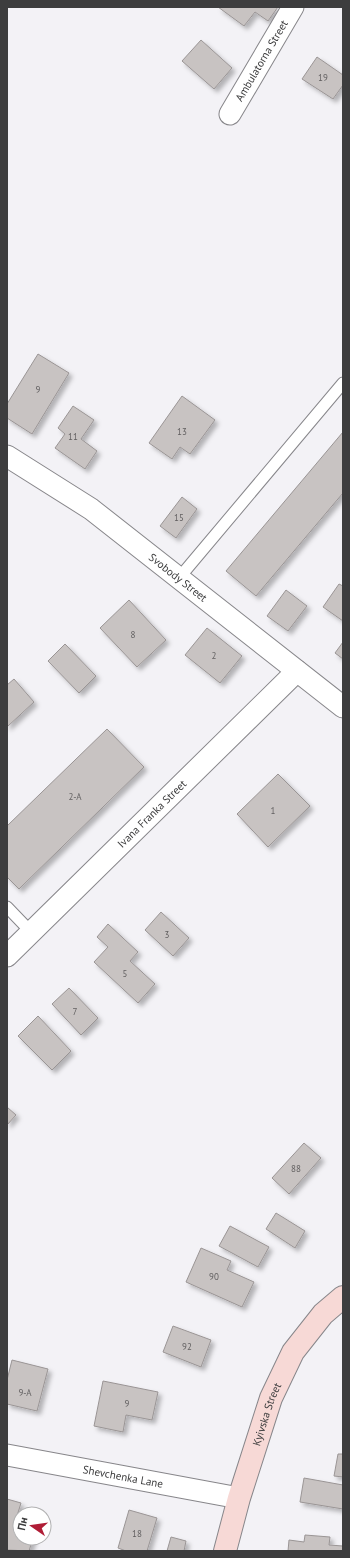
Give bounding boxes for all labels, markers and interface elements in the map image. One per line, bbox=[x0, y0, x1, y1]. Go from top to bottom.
street label: Ambulatorna Street bbox=[232, 17, 291, 104]
house number: 19 bbox=[318, 72, 328, 83]
house number: 9 bbox=[36, 384, 41, 395]
house number: 13 bbox=[177, 426, 187, 437]
house number: 11 bbox=[68, 431, 78, 442]
house number: 15 bbox=[174, 512, 184, 523]
street label: Svobody Street bbox=[146, 550, 210, 605]
house number: 8 bbox=[131, 629, 136, 640]
house number: 2 bbox=[212, 650, 217, 661]
street label: Ivana Franka Street bbox=[114, 777, 189, 851]
house number: 2-А bbox=[68, 791, 82, 802]
house number: 1 bbox=[271, 805, 276, 816]
house number: 3 bbox=[165, 929, 170, 940]
house number: 5 bbox=[123, 968, 128, 979]
house number: 7 bbox=[73, 1006, 78, 1017]
house number: 88 bbox=[291, 1163, 301, 1174]
house number: 90 bbox=[209, 1271, 219, 1282]
house number: 92 bbox=[182, 1341, 192, 1352]
street label: Kyivska Street bbox=[249, 1380, 284, 1448]
house number: 9-А bbox=[18, 1387, 32, 1398]
house number: 9 bbox=[125, 1398, 130, 1409]
street label: Shevchenka Lane bbox=[82, 1462, 165, 1491]
north arrow bbox=[12, 1506, 52, 1546]
text: Пн bbox=[14, 1516, 31, 1532]
house number: 18 bbox=[132, 1528, 142, 1539]

